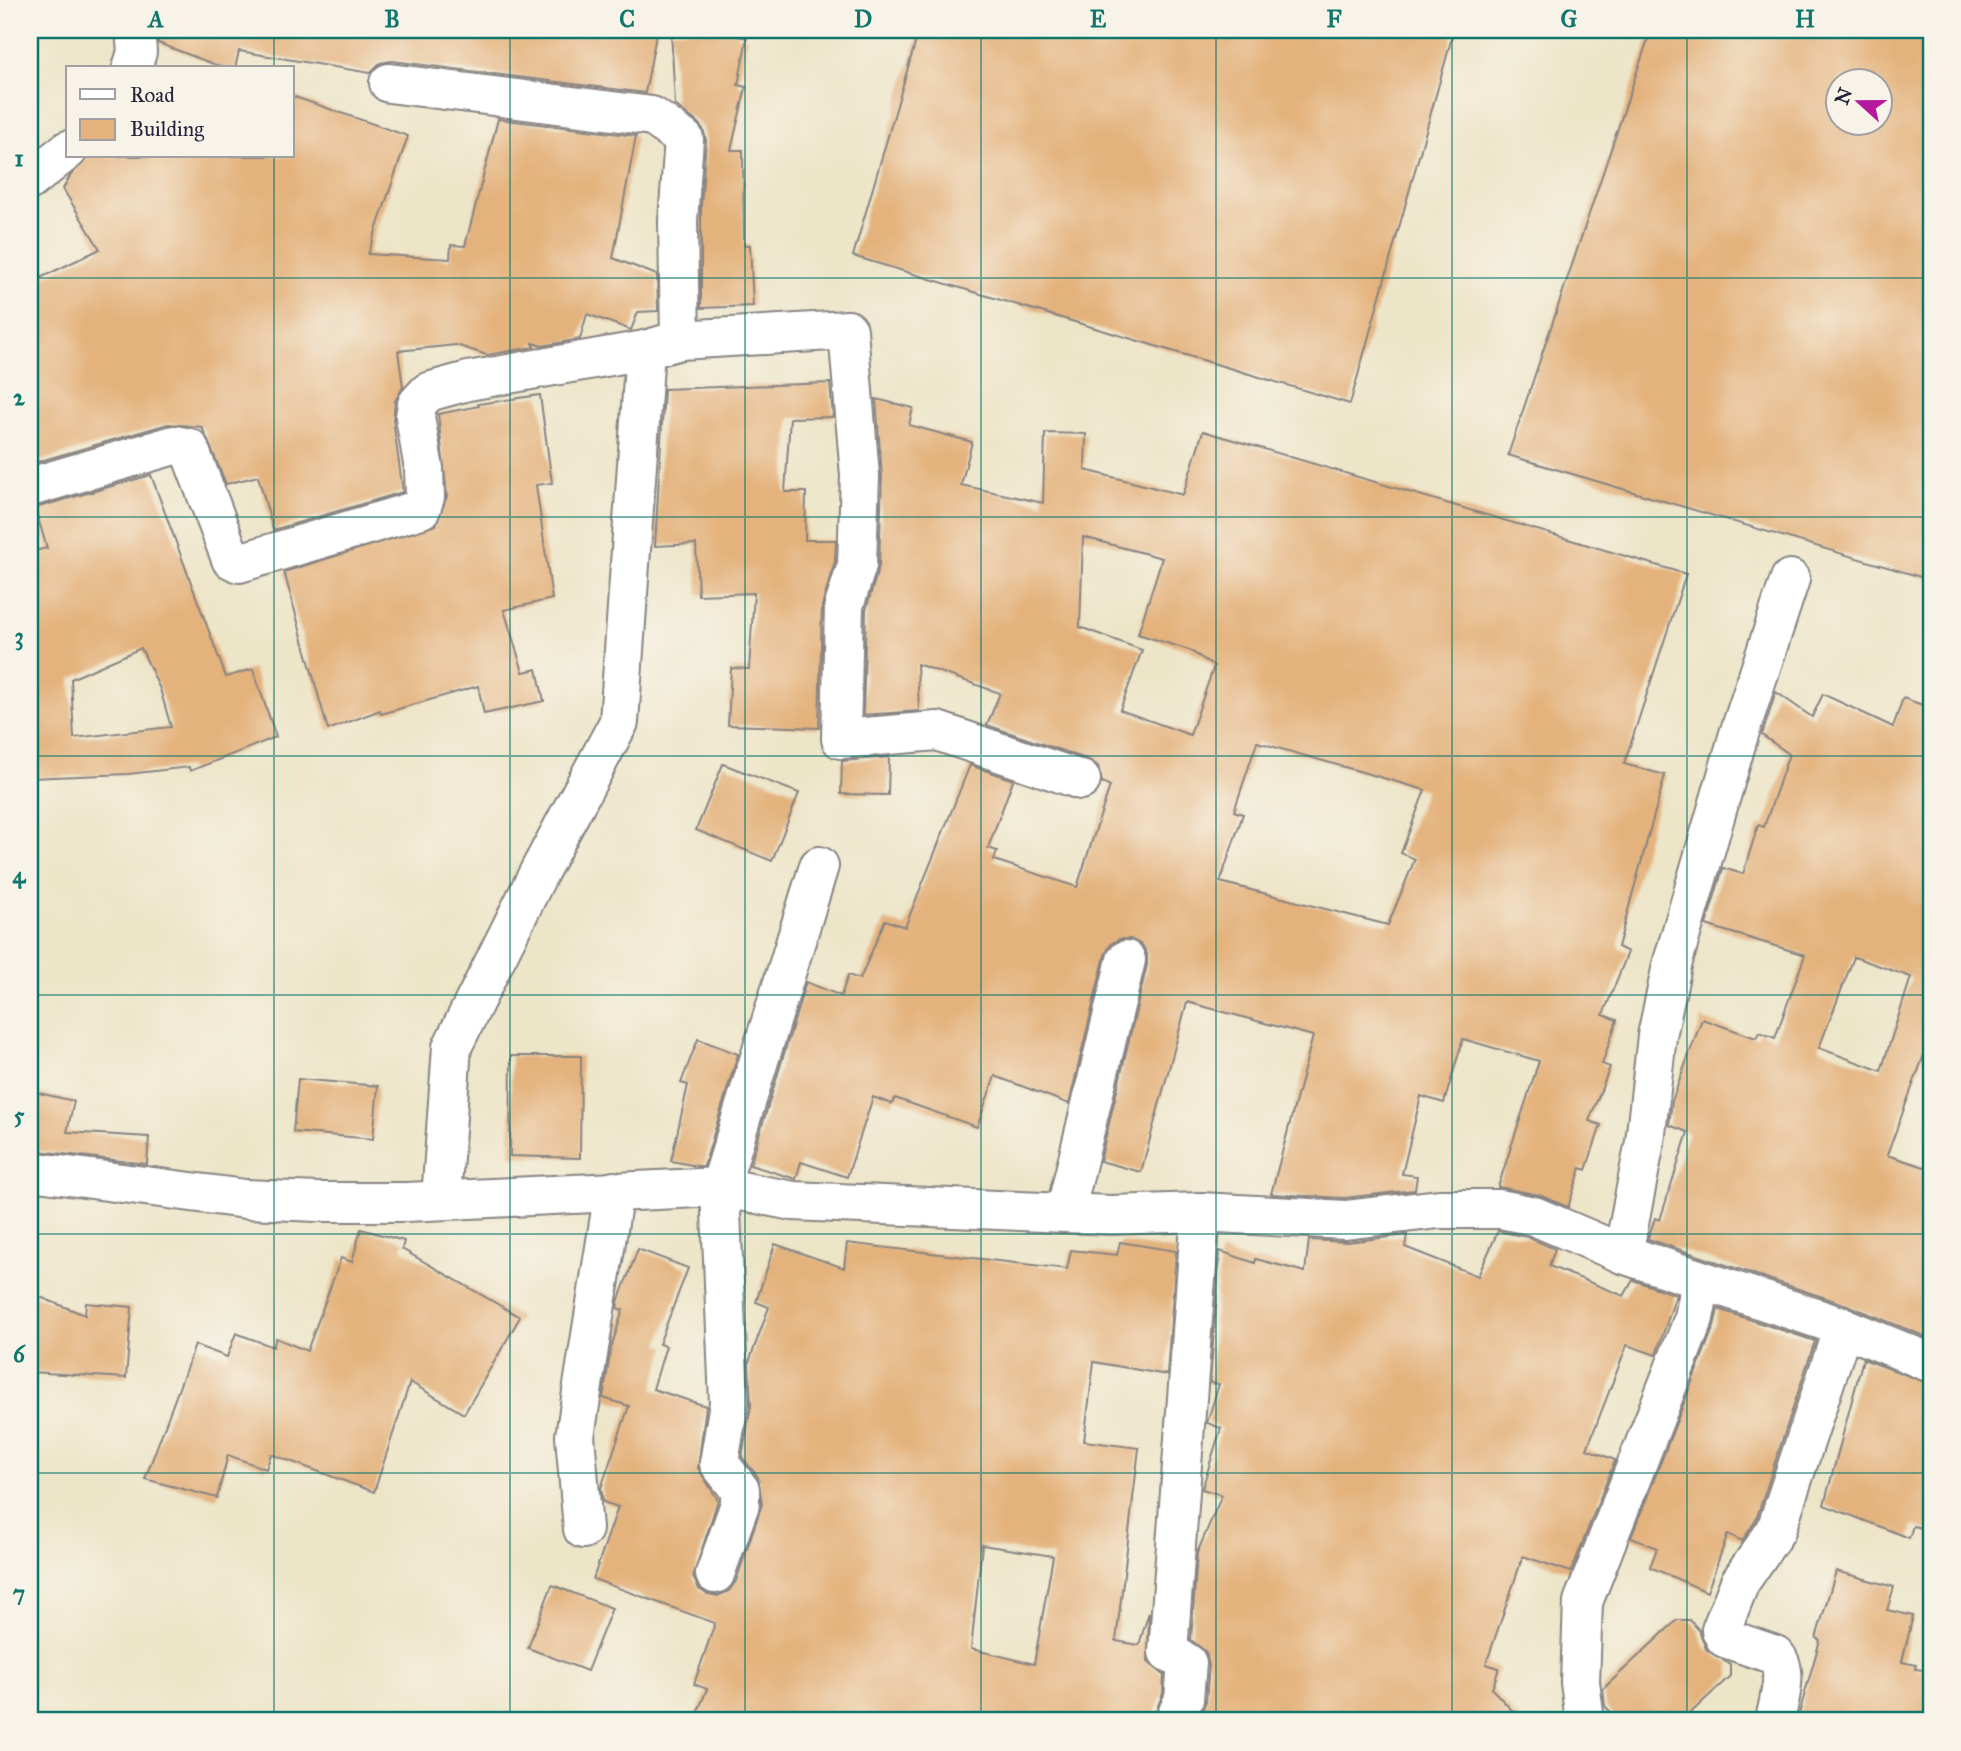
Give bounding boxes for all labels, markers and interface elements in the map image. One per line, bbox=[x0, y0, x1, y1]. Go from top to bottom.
text: A bbox=[146, 5, 164, 33]
text: B bbox=[384, 5, 400, 33]
text: C bbox=[619, 5, 635, 33]
text: D bbox=[854, 5, 872, 33]
text: E bbox=[1090, 5, 1107, 33]
text: F bbox=[1326, 5, 1342, 33]
text: G bbox=[1561, 5, 1578, 33]
text: H bbox=[1795, 5, 1815, 33]
legend bbox=[66, 66, 294, 158]
north arrow bbox=[1825, 66, 1895, 136]
text: Road bbox=[130, 82, 175, 108]
text: N bbox=[1830, 84, 1857, 108]
text: Building bbox=[130, 116, 204, 142]
text: 1 bbox=[14, 144, 24, 172]
text: 2 bbox=[13, 383, 25, 411]
text: 3 bbox=[14, 622, 24, 651]
text: 4 bbox=[13, 861, 27, 889]
text: 5 bbox=[14, 1101, 25, 1129]
text: 6 bbox=[13, 1340, 26, 1368]
text: 7 bbox=[13, 1579, 25, 1607]

